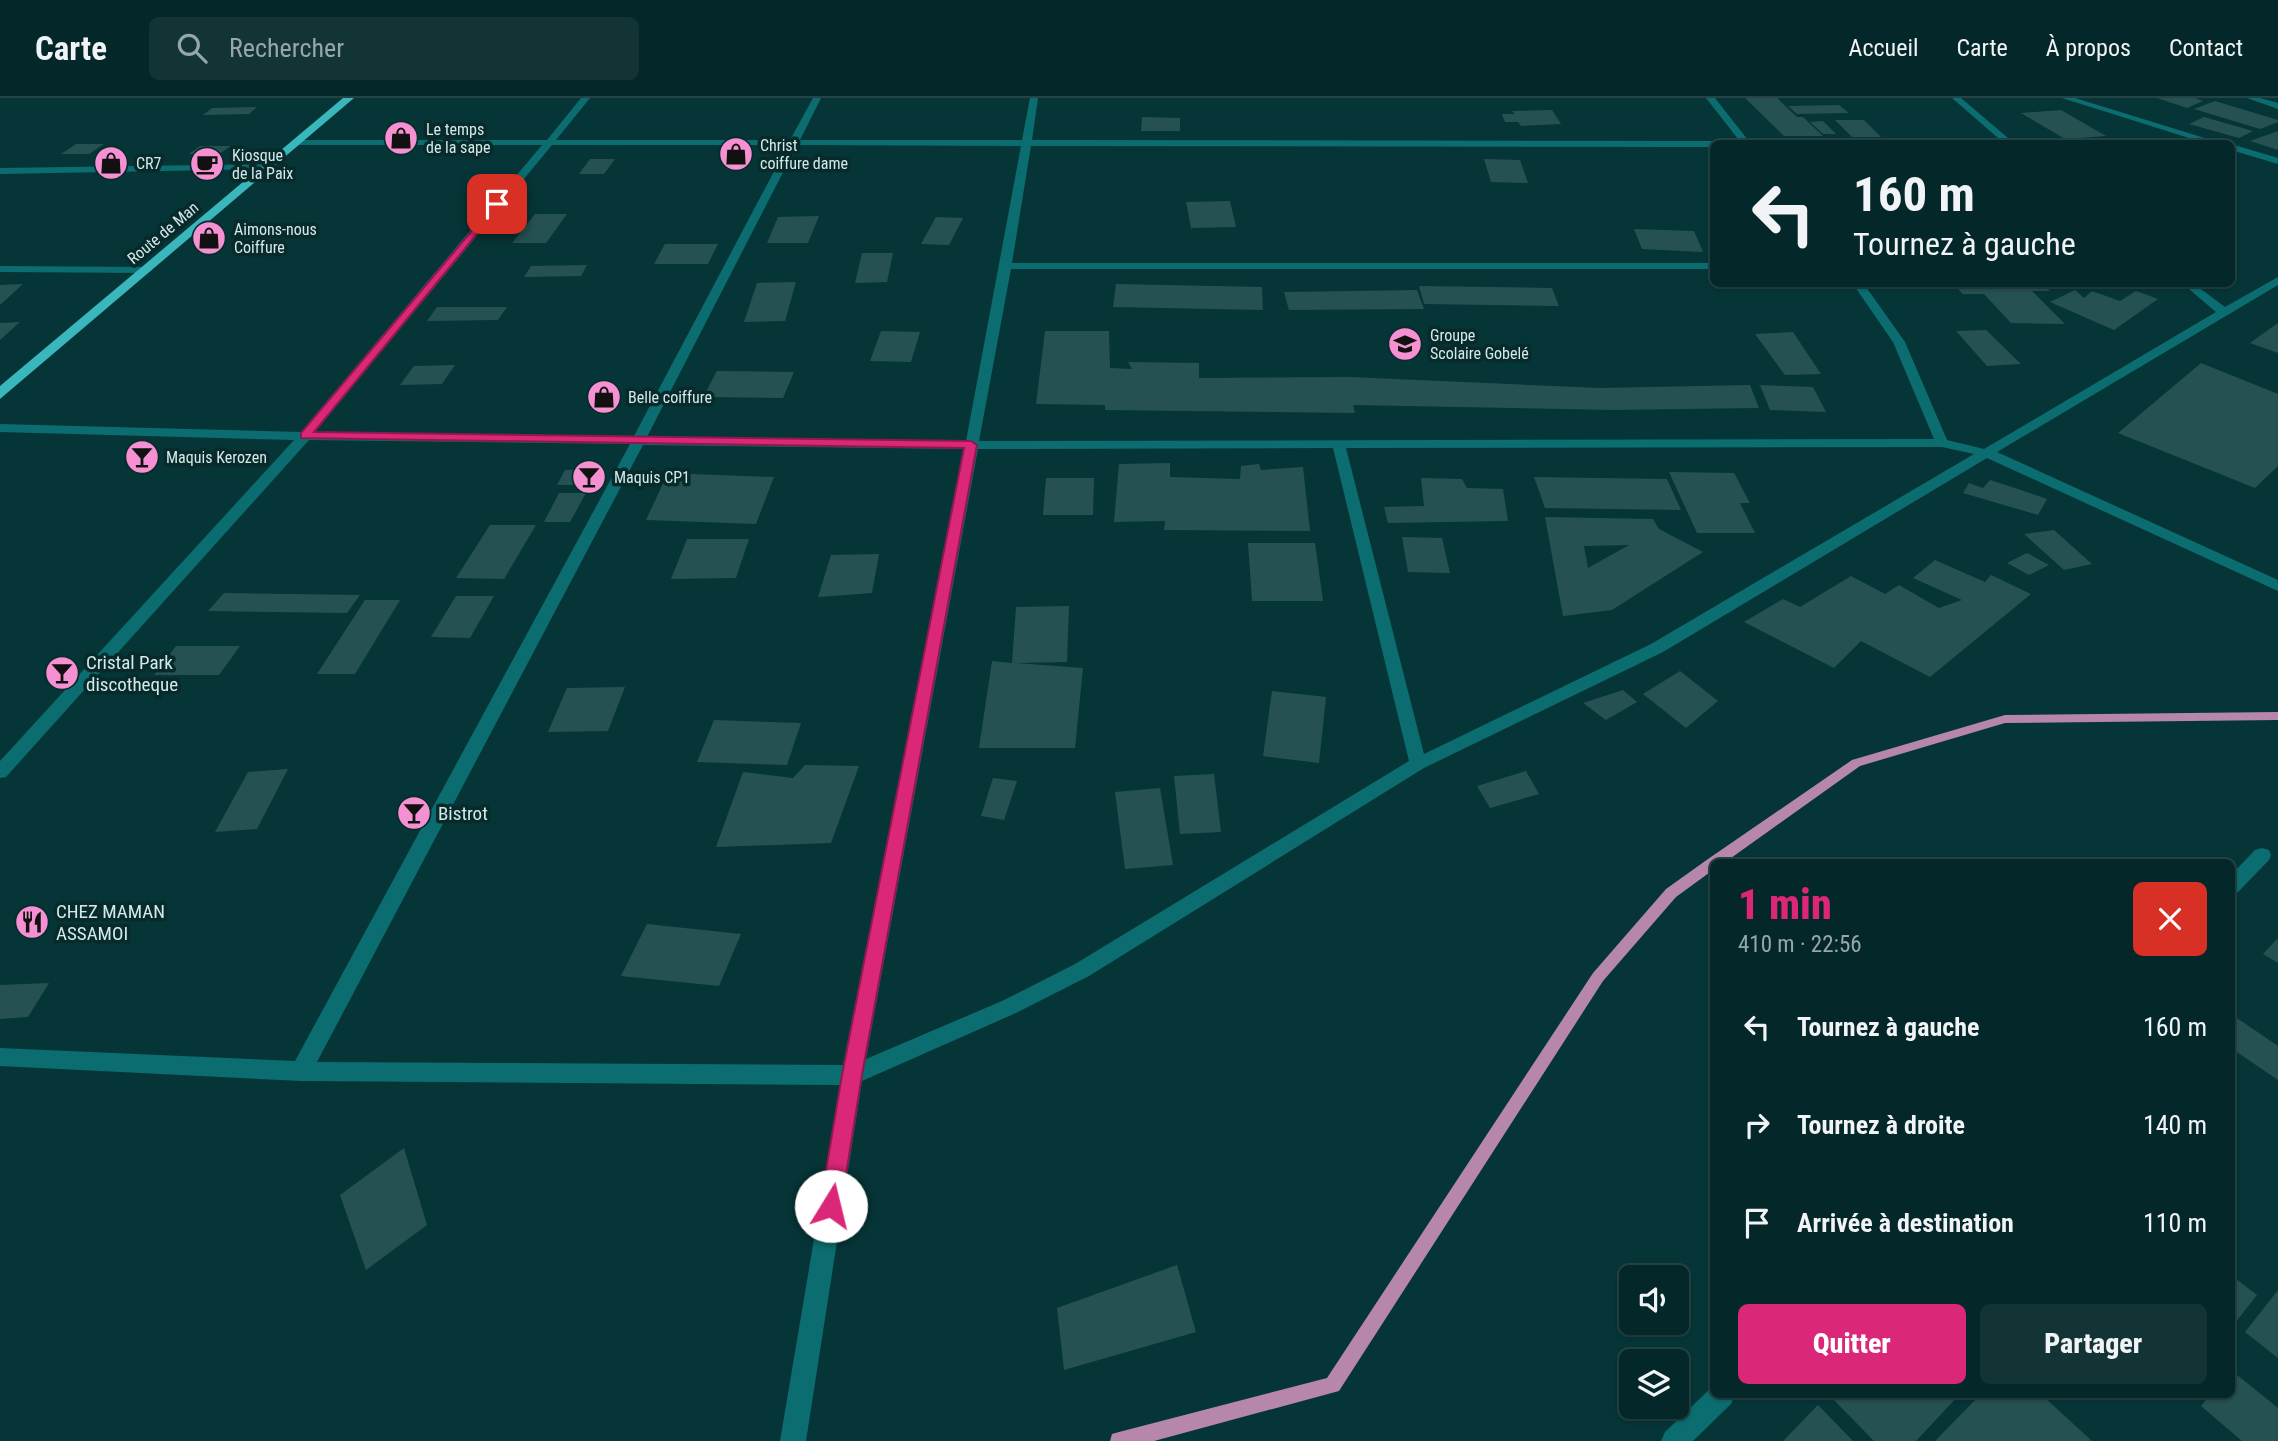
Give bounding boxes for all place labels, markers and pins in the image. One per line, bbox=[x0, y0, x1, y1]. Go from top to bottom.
shop icon: Le temps de la sape bbox=[382, 119, 420, 157]
place label: Le temps de la sape bbox=[426, 120, 490, 157]
shop icon: Christ coiffure dame bbox=[717, 135, 755, 173]
place label: Christ coiffure dame bbox=[760, 136, 848, 173]
shop icon: CR7 bbox=[92, 144, 130, 182]
cafe icon: Kiosque de la Paix bbox=[188, 145, 226, 183]
place label: Kiosque de la Paix bbox=[232, 146, 293, 183]
place label: CR7 bbox=[136, 154, 162, 173]
pin bbox=[467, 174, 527, 234]
shop icon: Aimons-nous Coiffure bbox=[190, 219, 228, 257]
place label: Aimons-nous Coiffure bbox=[234, 220, 317, 257]
school or university icon: Groupe Scolaire Gobelé bbox=[1386, 325, 1424, 363]
place label: Groupe Scolaire Gobelé bbox=[1430, 326, 1529, 363]
shop icon: Belle coiffure bbox=[585, 378, 623, 416]
place label: Belle coiffure bbox=[628, 388, 712, 407]
bar icon: Maquis Kerozen bbox=[123, 438, 161, 476]
place label: Maquis Kerozen bbox=[166, 448, 267, 467]
bar icon: Maquis CP1 bbox=[570, 458, 608, 496]
place label: Maquis CP1 bbox=[614, 468, 690, 487]
place label: Cristal Park discotheque bbox=[86, 651, 178, 696]
bar icon: Cristal Park discotheque bbox=[43, 654, 81, 692]
bar icon: Bistrot bbox=[395, 794, 433, 832]
place label: Bistrot bbox=[438, 802, 488, 825]
place label: CHEZ MAMAN ASSAMOI bbox=[56, 900, 165, 945]
restaurant icon: CHEZ MAMAN ASSAMOI bbox=[13, 903, 51, 941]

